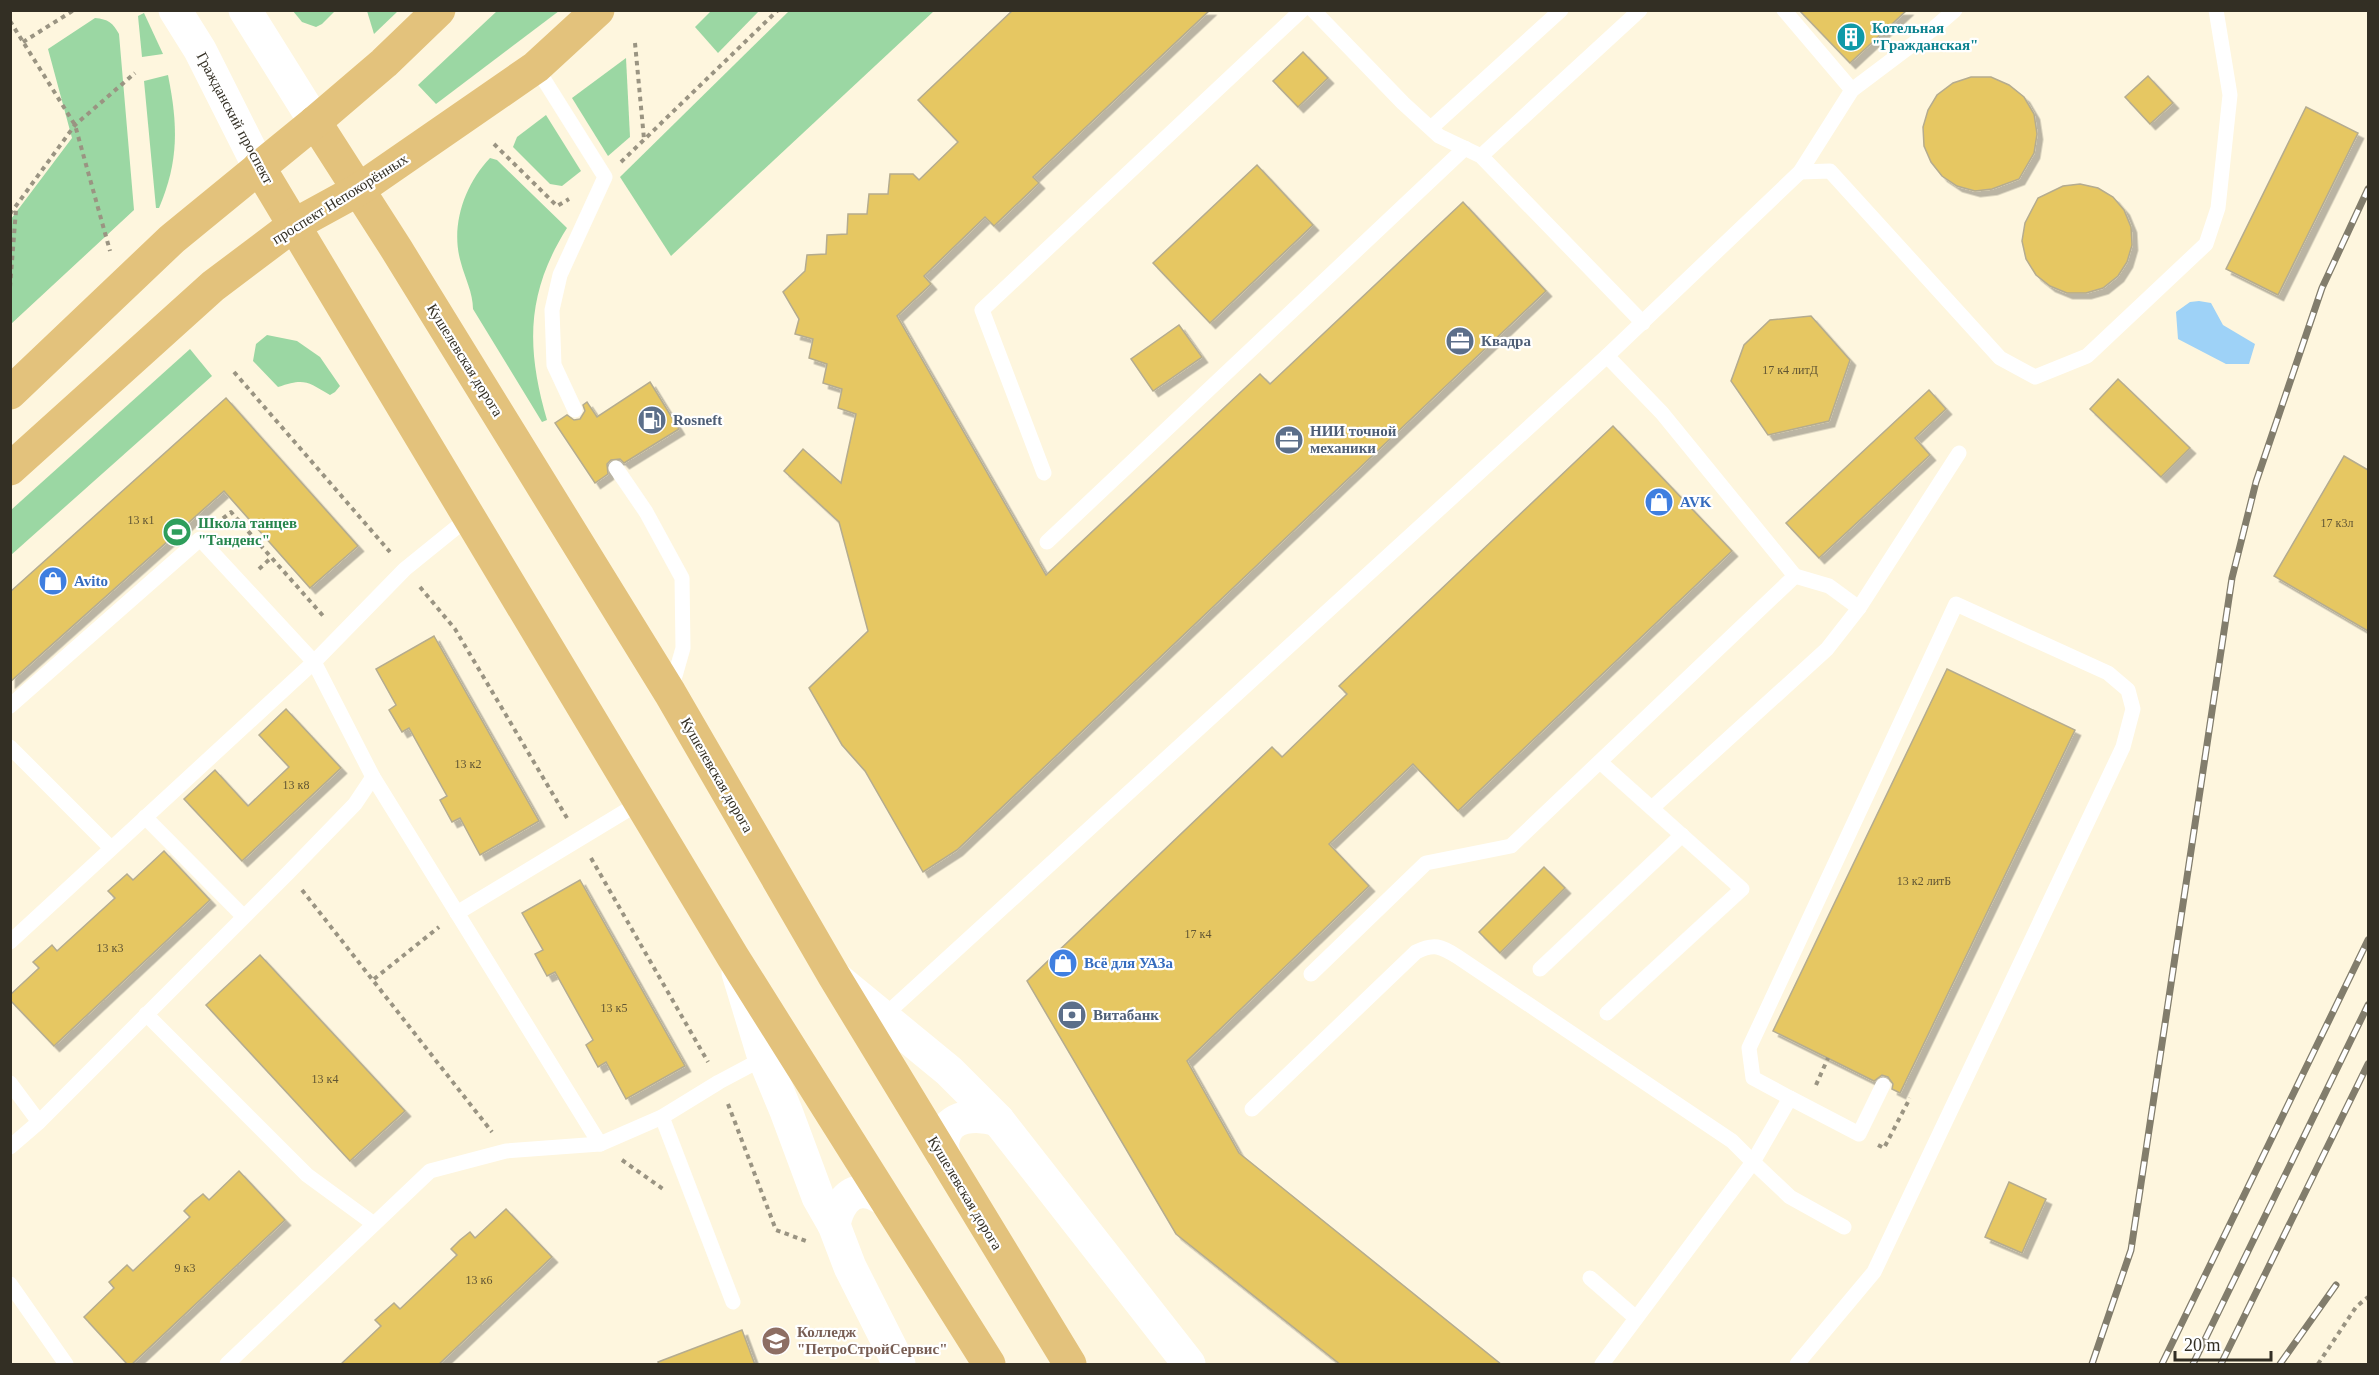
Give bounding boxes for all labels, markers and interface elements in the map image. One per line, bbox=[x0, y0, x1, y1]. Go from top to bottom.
place label: Котельная "Гражданская" bbox=[1872, 20, 1978, 53]
building icon: Котельная "Гражданская" bbox=[1835, 21, 1867, 53]
street label: Гражданский проспект bbox=[193, 49, 277, 187]
street label: проспект Непокорённых bbox=[269, 150, 411, 247]
street label: Кушелевская дорога bbox=[424, 301, 506, 420]
office icon: Квадра bbox=[1444, 325, 1476, 357]
place label: Квадра bbox=[1481, 333, 1531, 349]
house number: 17 к4 литД bbox=[1762, 363, 1818, 377]
fuel station icon: Rosneft bbox=[636, 404, 668, 436]
place label: Rosneft bbox=[673, 412, 722, 428]
place label: НИИ точной механики bbox=[1310, 423, 1397, 456]
office icon: НИИ точной механики bbox=[1273, 424, 1305, 456]
shop icon: AVK bbox=[1643, 486, 1675, 518]
place label: AVK bbox=[1680, 494, 1712, 510]
house number: 13 к1 bbox=[128, 513, 154, 527]
place label: Школа танцев "Танденс" bbox=[198, 515, 297, 548]
sports icon: Школа танцев "Танденс" bbox=[161, 516, 193, 548]
house number: 17 к3л bbox=[2321, 516, 2353, 530]
shop icon: Avito bbox=[37, 565, 69, 597]
place label: Avito bbox=[74, 573, 108, 589]
street label: Кушелевская дорога bbox=[678, 715, 757, 835]
house number: 13 к2 bbox=[455, 757, 481, 771]
house number: 13 к8 bbox=[283, 778, 309, 792]
house number: 13 к2 литБ bbox=[1897, 874, 1951, 888]
house number: 17 к4 bbox=[1185, 927, 1211, 941]
house number: 13 к3 bbox=[97, 941, 123, 955]
shop icon: Всё для УАЗа bbox=[1047, 947, 1079, 979]
place label: Всё для УАЗа bbox=[1084, 955, 1173, 971]
bank icon: Витабанк bbox=[1056, 999, 1088, 1031]
house number: 13 к5 bbox=[601, 1001, 627, 1015]
place label: Витабанк bbox=[1093, 1007, 1159, 1023]
house number: 13 к4 bbox=[312, 1072, 338, 1086]
street label: Кушелевская дорога bbox=[925, 1133, 1005, 1253]
house number: 9 к3 bbox=[175, 1261, 195, 1275]
house number: 13 к6 bbox=[466, 1273, 492, 1287]
place label: Колледж "ПетроСтройСервис" bbox=[797, 1324, 947, 1357]
scale bar bbox=[2175, 1324, 2271, 1362]
school or university icon: Колледж "ПетроСтройСервис" bbox=[760, 1325, 792, 1357]
text: 20 m bbox=[2184, 1335, 2221, 1355]

